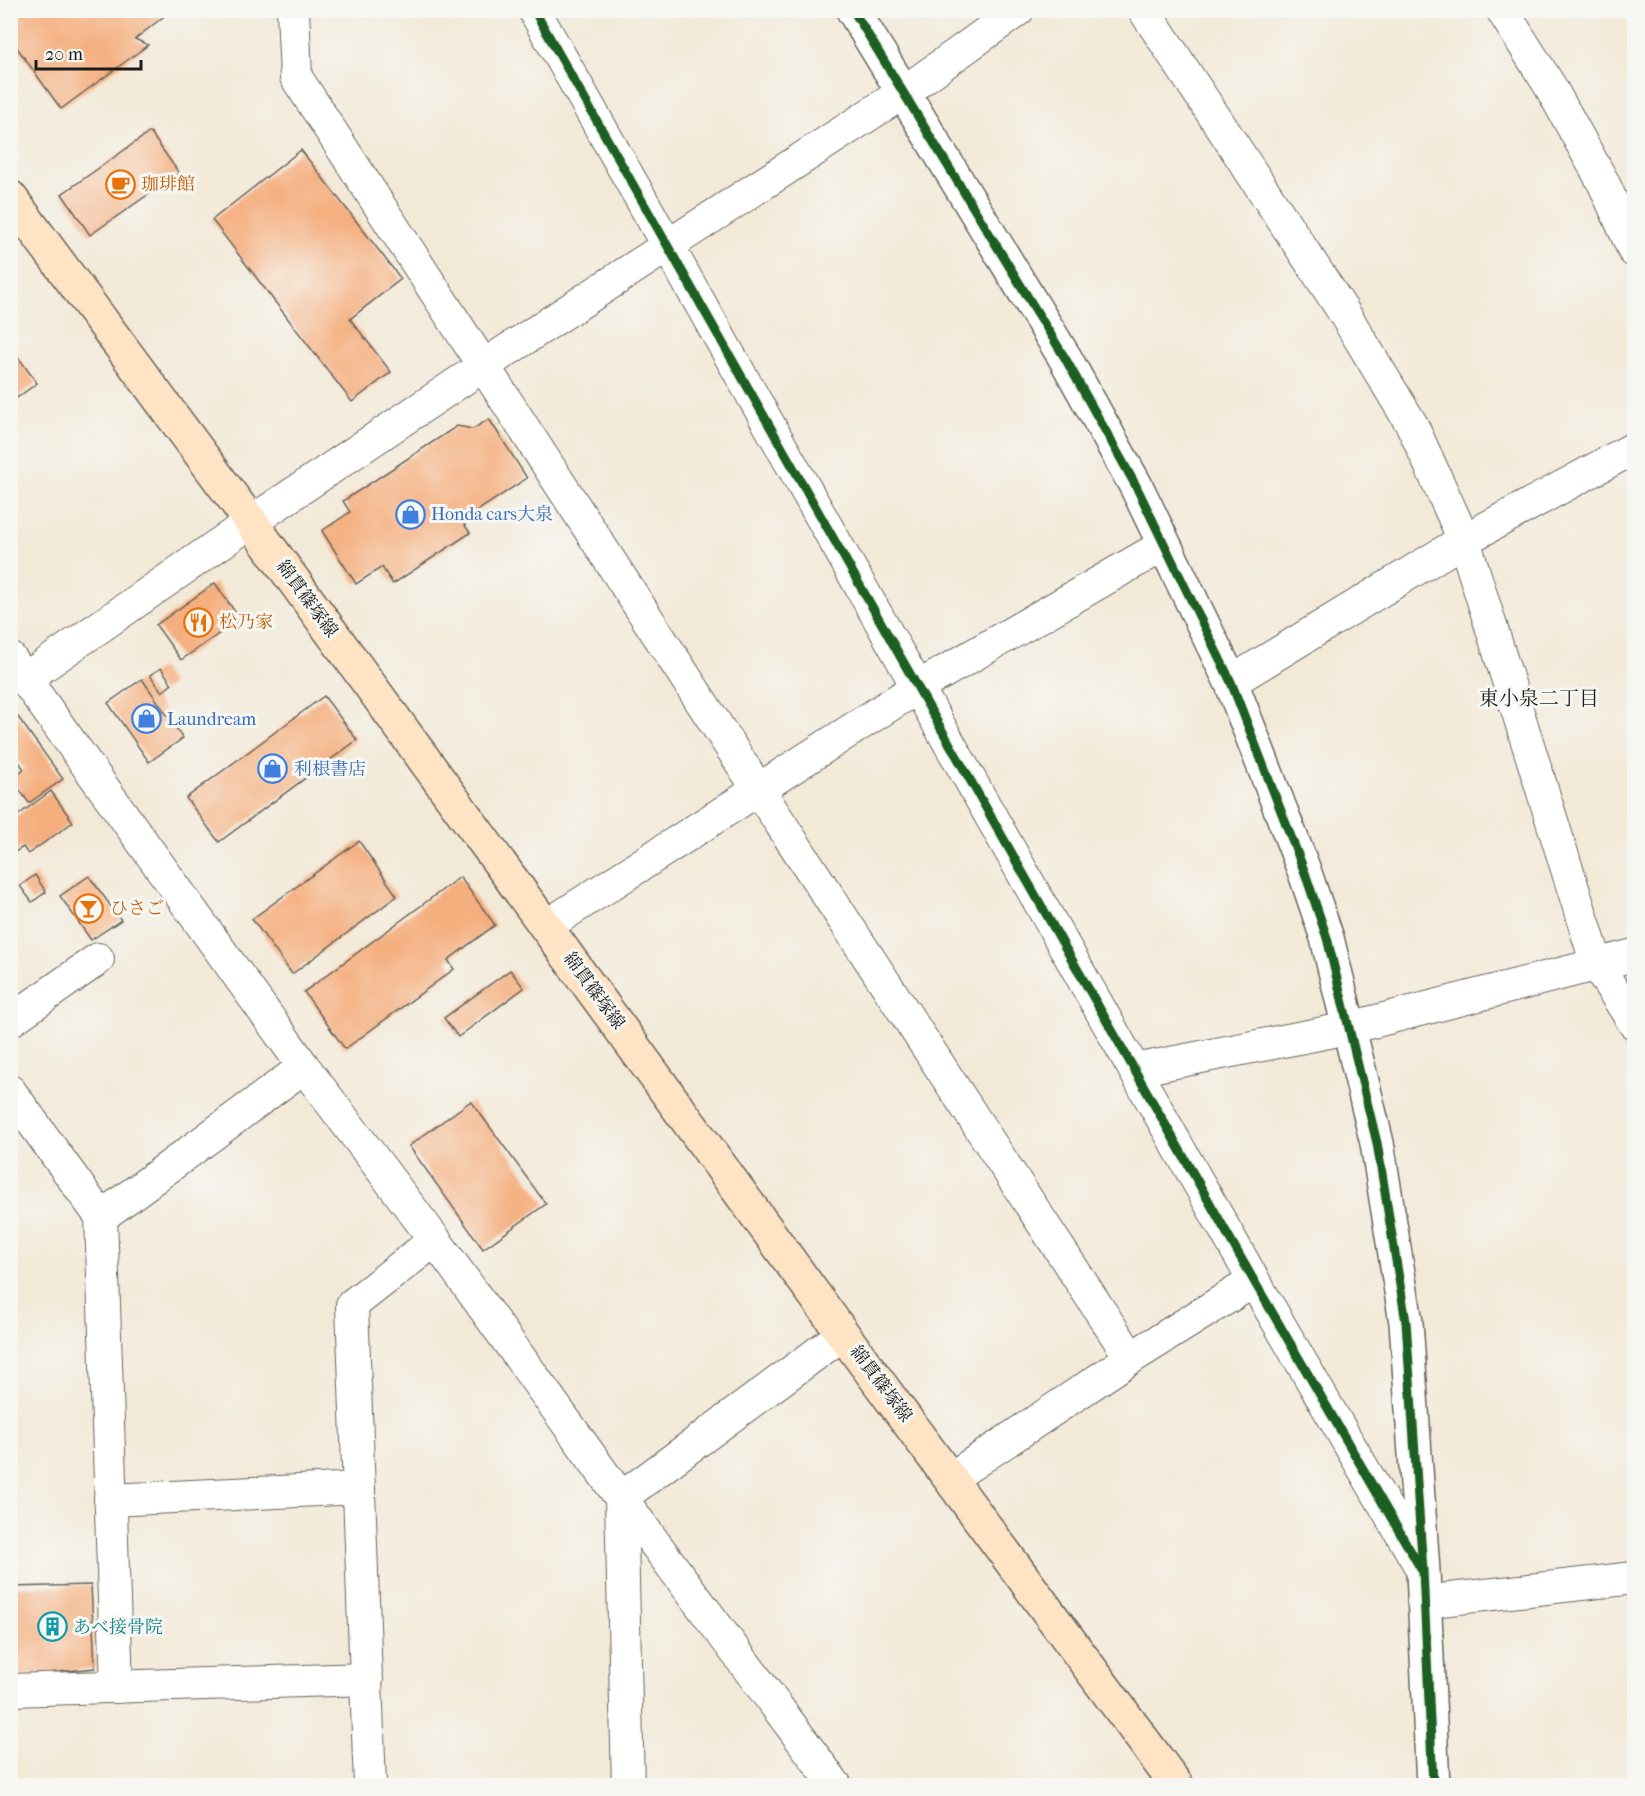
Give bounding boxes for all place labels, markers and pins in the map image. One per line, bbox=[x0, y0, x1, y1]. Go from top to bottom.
cafe icon: 珈琲館 bbox=[104, 168, 136, 200]
place label: 珈琲館 bbox=[141, 174, 195, 195]
shop icon: Honda cars大泉 bbox=[394, 498, 426, 530]
place label: Honda cars大泉 bbox=[431, 504, 553, 525]
restaurant icon: 松乃家 bbox=[182, 606, 214, 638]
place label: 松乃家 bbox=[219, 612, 273, 633]
shop icon: Laundream bbox=[130, 703, 162, 735]
place label: Laundream bbox=[167, 709, 256, 730]
shop icon: 利根書店 bbox=[257, 753, 289, 785]
place label: 利根書店 bbox=[294, 759, 366, 780]
bar icon: ひさご bbox=[73, 892, 105, 924]
place label: ひさご bbox=[110, 898, 164, 919]
building icon: あべ接骨院 bbox=[36, 1611, 68, 1643]
place label: あべ接骨院 bbox=[73, 1617, 163, 1638]

